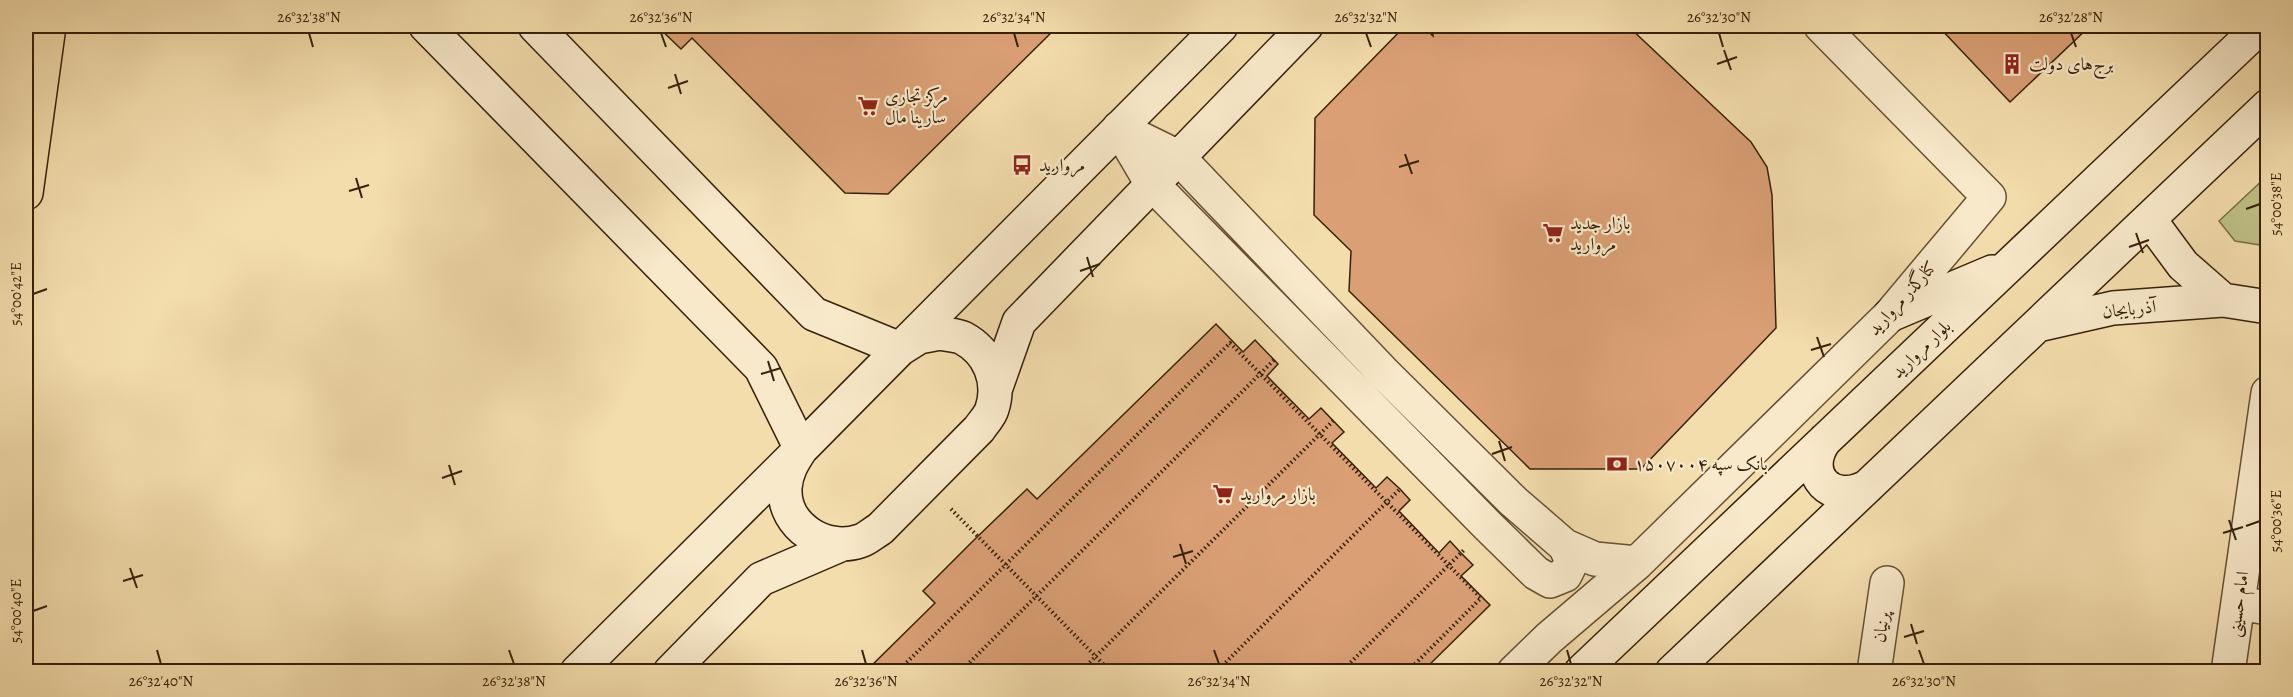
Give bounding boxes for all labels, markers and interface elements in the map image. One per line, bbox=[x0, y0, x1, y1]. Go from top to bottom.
text: 26°32'38"N bbox=[277, 7, 341, 27]
text: 26°32'36"N bbox=[629, 7, 693, 27]
text: 26°32'34"N bbox=[983, 7, 1046, 27]
text: 26°32'32"N bbox=[1334, 7, 1398, 27]
text: 26°32'30"N bbox=[1687, 7, 1751, 27]
text: 26°32'28"N bbox=[2039, 7, 2103, 27]
building icon: برج‌های دولت bbox=[2000, 52, 2024, 76]
place label: برج‌های دولت bbox=[2029, 52, 2113, 80]
place label: مرکز تجاری سارینا مال bbox=[885, 84, 948, 129]
supermarket icon: مرکز تجاری سارینا مال bbox=[856, 94, 880, 118]
bus stop icon: مروارید bbox=[1010, 153, 1034, 177]
place label: مروارید bbox=[1039, 153, 1085, 178]
text: 54°00'38"E bbox=[2266, 172, 2286, 236]
place label: بازار جدید مروارید bbox=[1570, 211, 1630, 257]
supermarket icon: بازار جدید مروارید bbox=[1541, 221, 1565, 245]
street label: کنارگذر مروارید bbox=[1861, 255, 1943, 341]
text: 54°00'42"E bbox=[6, 262, 26, 326]
street label: آذربایجان bbox=[2101, 294, 2159, 324]
street label: بلوار مروارید bbox=[1886, 314, 1957, 384]
bank icon: بانک سپه ۱۵۰۷۰۰۴ bbox=[1605, 452, 1629, 476]
place label: بانک سپه ۱۵۰۷۰۰۴ bbox=[1634, 452, 1768, 476]
supermarket icon: بازار مروارید bbox=[1211, 482, 1235, 506]
place label: بازار مروارید bbox=[1240, 482, 1316, 507]
text: 54°00'36"E bbox=[2266, 490, 2286, 552]
street label: امام حسینی bbox=[2222, 569, 2258, 639]
text: 54°00'40"E bbox=[6, 579, 26, 643]
street label: پرنیان bbox=[1867, 608, 1895, 644]
text: 26°32'40"N bbox=[129, 671, 194, 691]
text: 26°32'38"N bbox=[482, 671, 546, 691]
text: 26°32'36"N bbox=[834, 671, 898, 691]
text: 26°32'34"N bbox=[1188, 671, 1251, 691]
text: 26°32'32"N bbox=[1539, 671, 1603, 691]
text: 26°32'30"N bbox=[1892, 671, 1956, 691]

